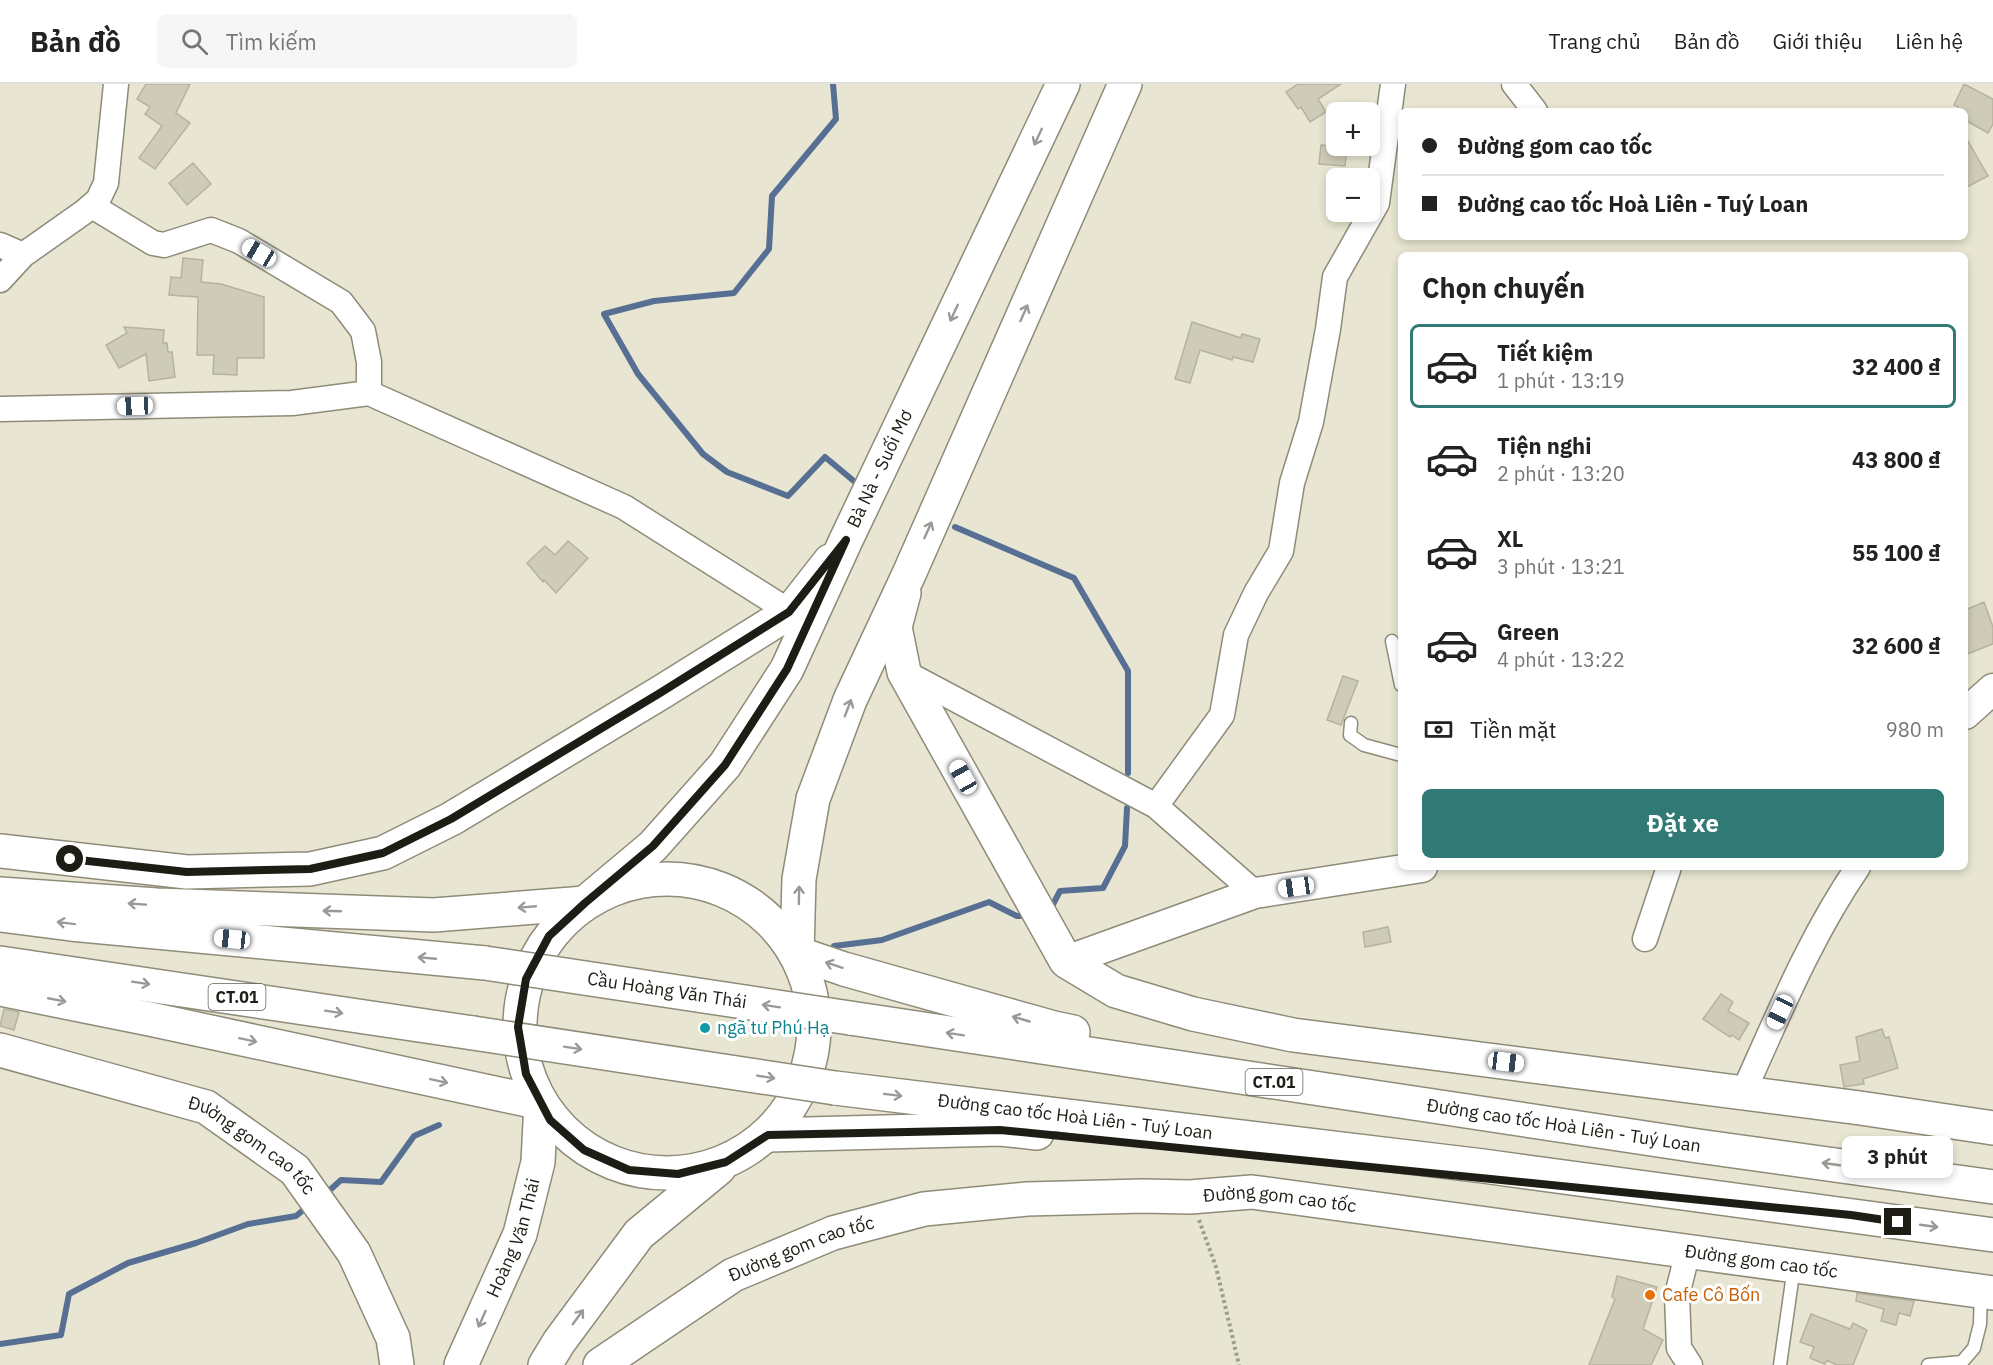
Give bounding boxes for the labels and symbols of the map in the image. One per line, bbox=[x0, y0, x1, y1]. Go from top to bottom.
one-way arrow bbox=[1031, 127, 1043, 145]
car bbox=[239, 236, 279, 270]
one-way arrow bbox=[948, 303, 960, 321]
one-way arrow bbox=[1019, 304, 1030, 322]
car bbox=[117, 396, 153, 416]
street label: Bà Nà - Suối Mơ bbox=[842, 406, 917, 531]
one-way arrow bbox=[923, 521, 934, 539]
one-way arrow bbox=[843, 699, 854, 717]
car bbox=[946, 757, 980, 797]
route start bbox=[56, 845, 83, 872]
car bbox=[1277, 876, 1315, 898]
one-way arrow bbox=[793, 885, 804, 905]
one-way arrow bbox=[128, 898, 148, 909]
one-way arrow bbox=[517, 902, 537, 913]
one-way arrow bbox=[322, 906, 342, 917]
one-way arrow bbox=[56, 917, 76, 928]
car bbox=[213, 928, 251, 950]
one-way arrow bbox=[418, 952, 438, 963]
one-way arrow bbox=[825, 959, 844, 970]
street label: Cầu Hoàng Văn Thái bbox=[586, 967, 748, 1013]
one-way arrow bbox=[131, 977, 150, 988]
road number: CT.01 bbox=[208, 984, 266, 1010]
car bbox=[1764, 992, 1796, 1032]
one-way arrow bbox=[47, 995, 67, 1006]
one-way arrow bbox=[762, 1000, 782, 1011]
one-way arrow bbox=[323, 1007, 343, 1018]
one-way arrow bbox=[1012, 1013, 1031, 1024]
place label: ngã tư Phú Hạ bbox=[717, 1016, 830, 1039]
marker: ngã tư Phú Hạ bbox=[698, 1021, 712, 1035]
one-way arrow bbox=[945, 1028, 965, 1039]
one-way arrow bbox=[239, 1034, 258, 1046]
one-way arrow bbox=[562, 1043, 582, 1054]
car bbox=[1487, 1051, 1525, 1073]
road number: CT.01 bbox=[1246, 1069, 1302, 1095]
one-way arrow bbox=[755, 1072, 775, 1083]
one-way arrow bbox=[429, 1076, 448, 1087]
street label: Đường cao tốc Hoà Liên - Tuý Loan bbox=[937, 1088, 1214, 1144]
one-way arrow bbox=[883, 1089, 903, 1100]
street label: Đường gom cao tốc bbox=[186, 1091, 321, 1199]
street label: Đường cao tốc Hoà Liên - Tuý Loan bbox=[1425, 1093, 1703, 1157]
callout: 3 phút bbox=[1842, 1135, 1954, 1177]
one-way arrow bbox=[1822, 1159, 1841, 1170]
street label: Hoàng Văn Thái bbox=[481, 1176, 545, 1301]
street label: Đường gom cao tốc bbox=[1202, 1180, 1358, 1217]
route end bbox=[1884, 1208, 1911, 1235]
street label: Đường gom cao tốc bbox=[725, 1211, 877, 1287]
one-way arrow bbox=[1919, 1221, 1939, 1232]
street label: Đường gom cao tốc bbox=[1683, 1239, 1839, 1283]
place label: Cafe Cô Bốn bbox=[1662, 1283, 1760, 1306]
marker: Cafe Cô Bốn bbox=[1643, 1288, 1657, 1302]
one-way arrow bbox=[475, 1309, 487, 1327]
one-way arrow bbox=[571, 1309, 584, 1325]

